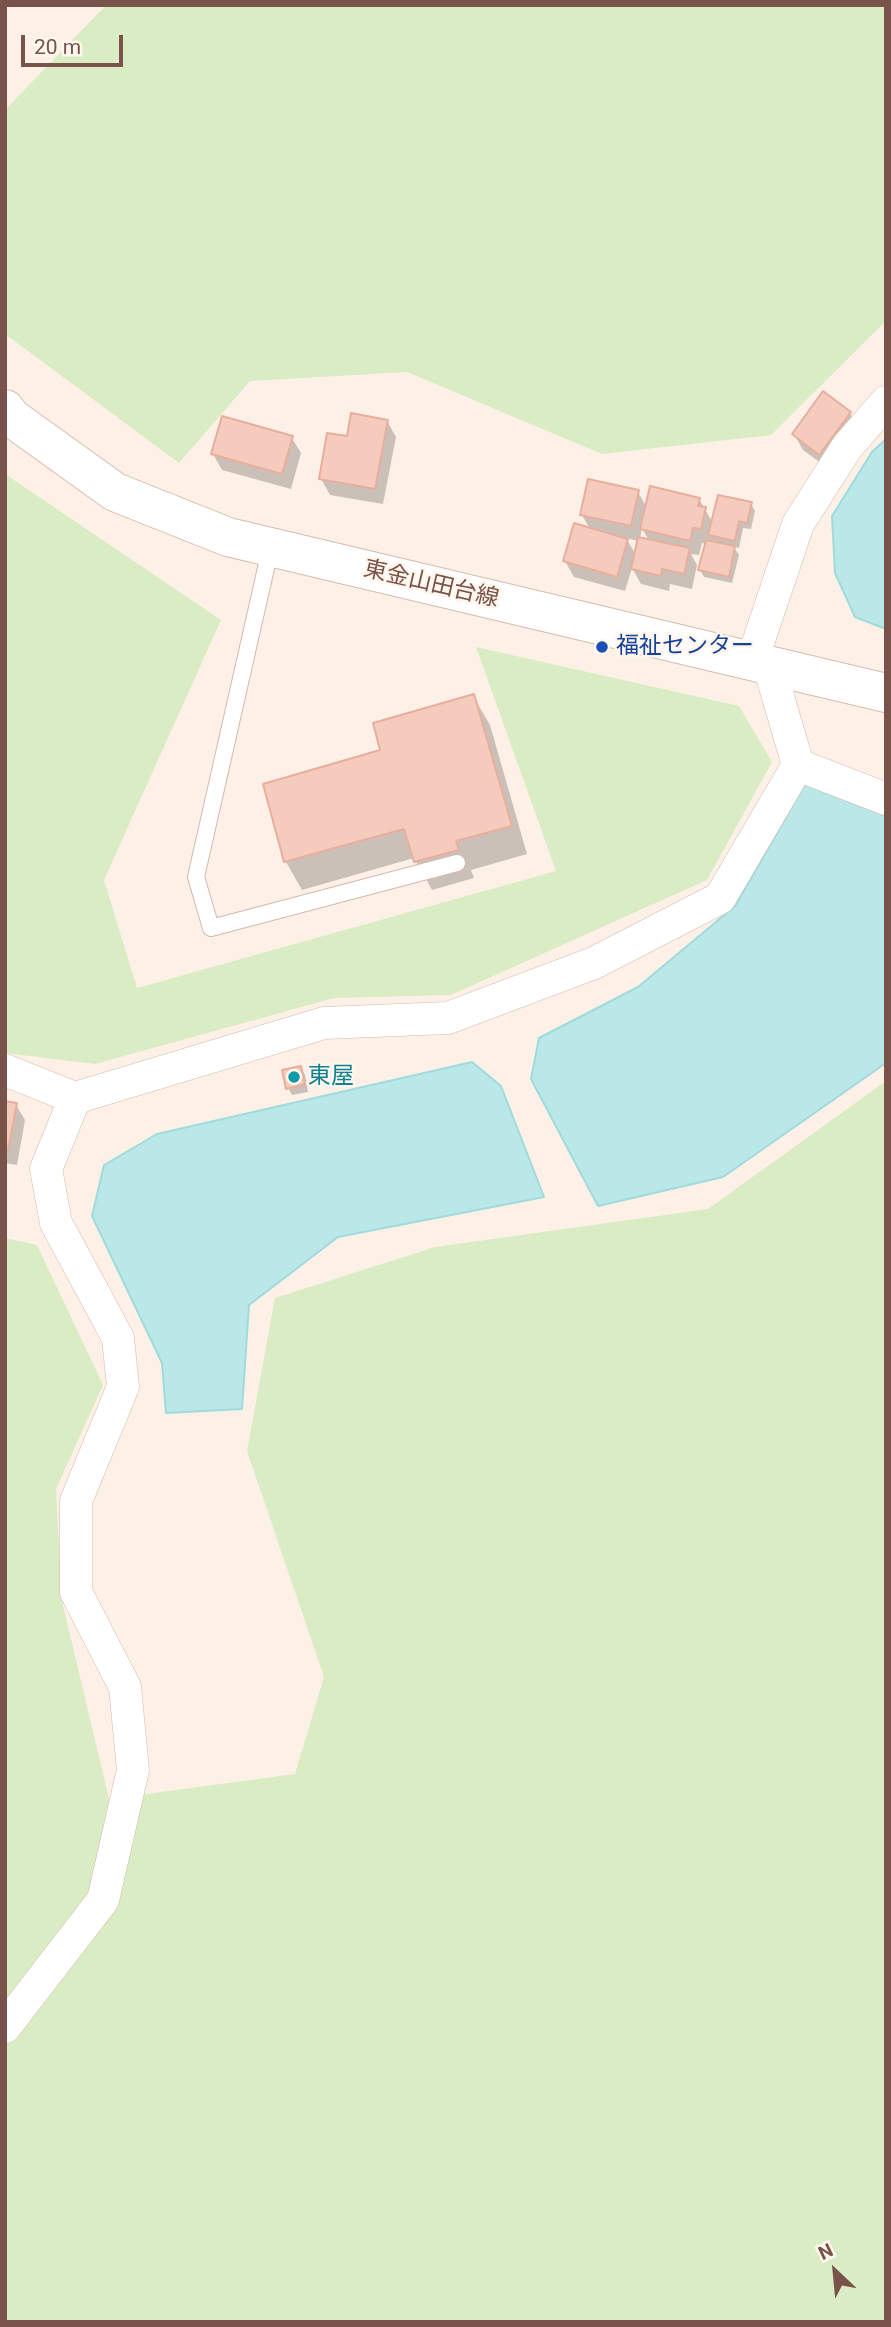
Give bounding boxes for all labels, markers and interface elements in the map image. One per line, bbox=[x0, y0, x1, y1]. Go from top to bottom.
scale bar bbox=[24, 21, 126, 65]
text: 20 m bbox=[34, 35, 81, 59]
street label: 東金山田台線 bbox=[361, 556, 501, 614]
place label: 福祉センター bbox=[616, 633, 754, 661]
marker: 福祉センター bbox=[594, 639, 610, 655]
place label: 東屋 bbox=[308, 1063, 354, 1091]
marker: 東屋 bbox=[286, 1069, 302, 1085]
north arrow bbox=[800, 2236, 870, 2306]
text: N bbox=[815, 2238, 837, 2265]

